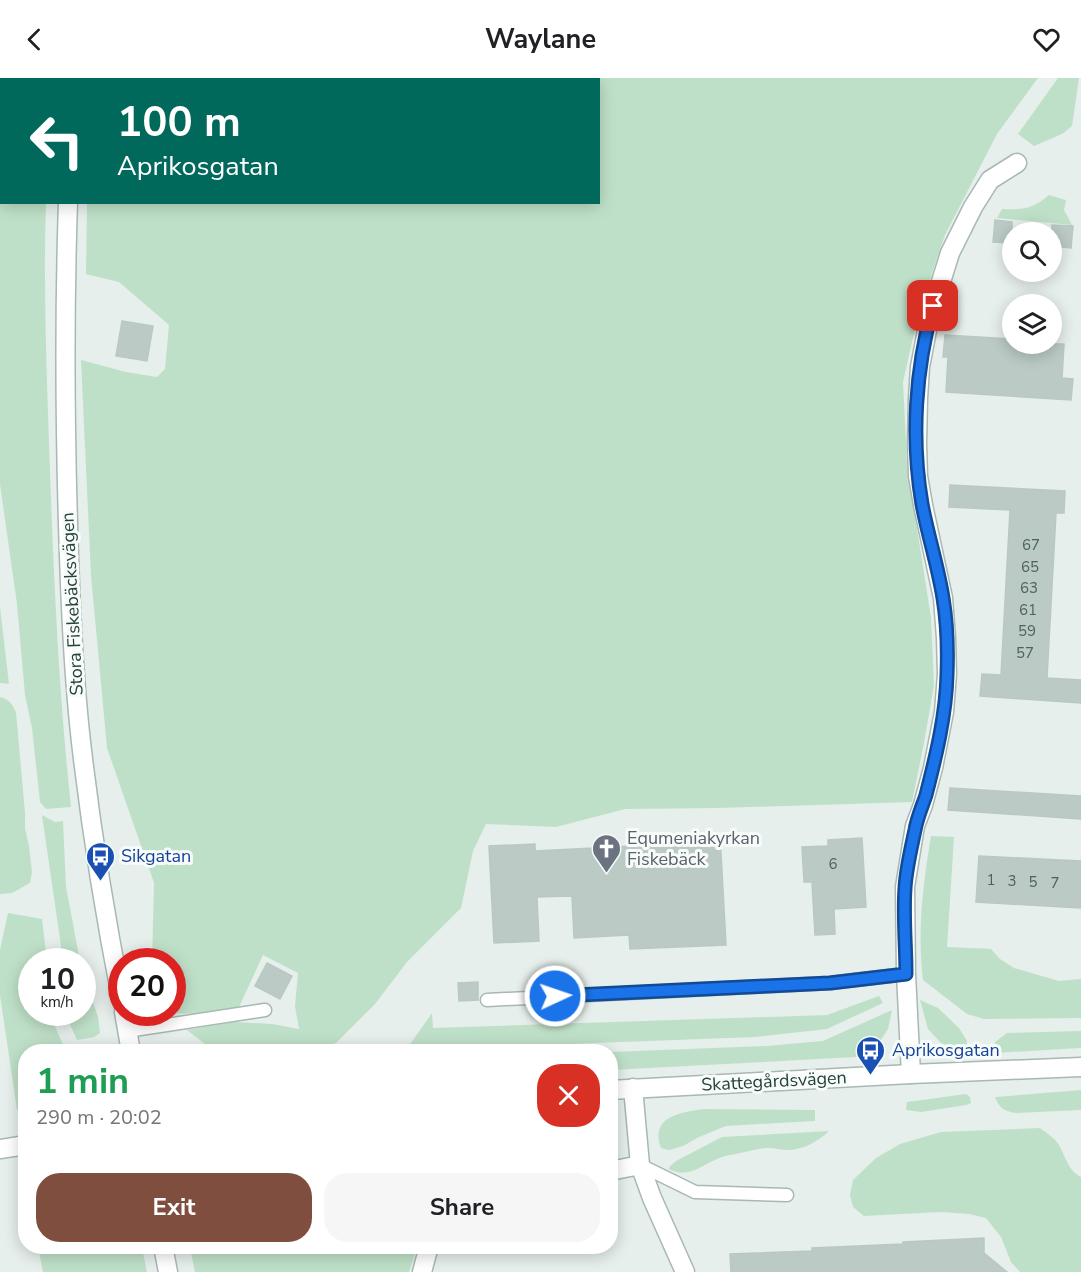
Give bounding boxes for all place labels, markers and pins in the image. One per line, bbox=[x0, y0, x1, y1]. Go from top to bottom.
pin bbox=[907, 280, 958, 331]
place label: Equmeniakyrkan Fiskebäck bbox=[627, 826, 760, 871]
church icon: Equmeniakyrkan Fiskebäck bbox=[590, 832, 622, 874]
bus stop icon: Sikgatan bbox=[84, 840, 116, 882]
place label: Sikgatan bbox=[121, 844, 191, 868]
bus stop icon: Aprikosgatan bbox=[855, 1034, 887, 1076]
place label: Aprikosgatan bbox=[892, 1038, 1000, 1062]

